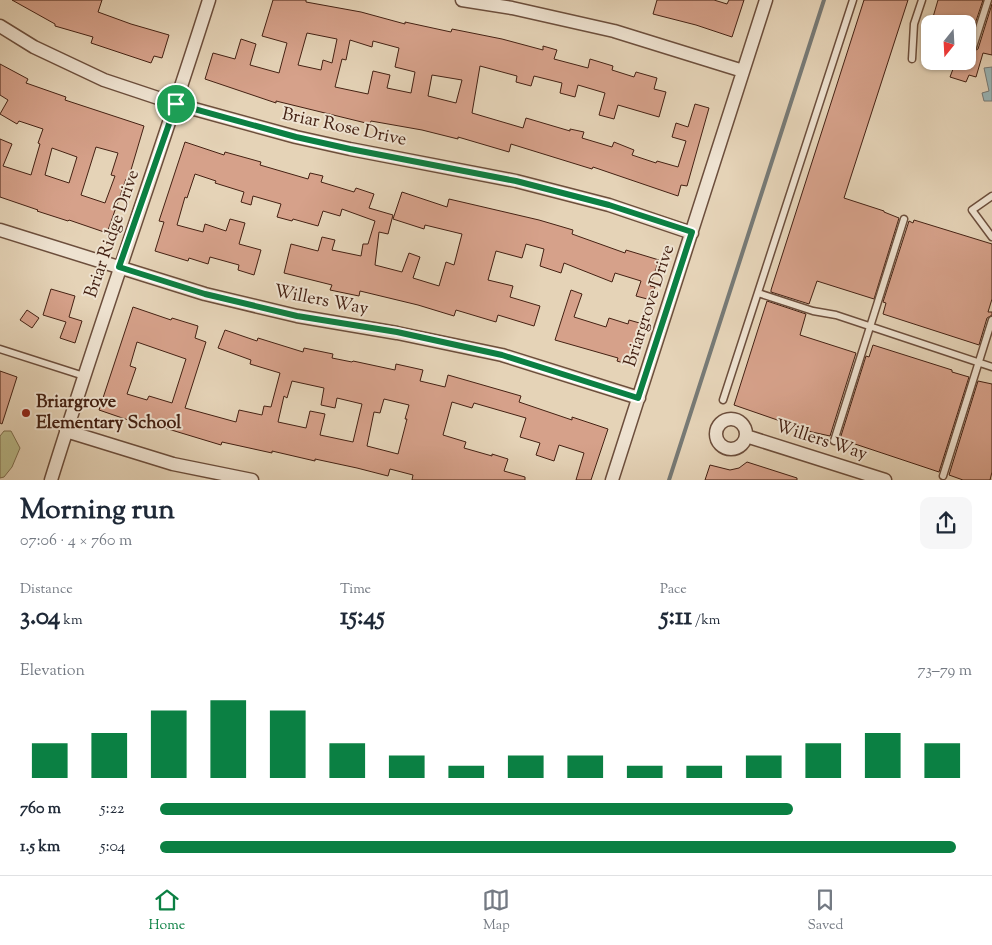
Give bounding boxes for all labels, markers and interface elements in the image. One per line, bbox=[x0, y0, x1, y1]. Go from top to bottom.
north arrow bbox=[921, 15, 976, 70]
map controls bbox=[921, 15, 976, 70]
pin bbox=[155, 83, 197, 125]
icon: arrive bbox=[162, 90, 190, 118]
street label: Briar Rose Drive bbox=[279, 102, 409, 154]
street label: Briar Ridge Drive bbox=[79, 166, 147, 302]
street label: Briargrove Drive bbox=[618, 241, 682, 371]
street label: Willers Way bbox=[271, 279, 371, 323]
place label: Briargrove Elementary School bbox=[36, 390, 182, 437]
marker: Briargrove Elementary School bbox=[20, 407, 32, 419]
street label: Willers Way bbox=[771, 414, 871, 468]
text: Morning run bbox=[20, 491, 175, 531]
button: share bbox=[920, 497, 972, 549]
text: 07:06 · 4 × 760 m bbox=[20, 530, 132, 553]
text: Distance bbox=[20, 580, 73, 600]
text: Time bbox=[340, 580, 371, 600]
text: Pace bbox=[660, 580, 687, 600]
text: 3.04 bbox=[20, 600, 60, 636]
text: 15:45 bbox=[340, 600, 385, 636]
text: 5:11 bbox=[660, 600, 692, 636]
text: km bbox=[60, 611, 83, 631]
text: /km bbox=[692, 611, 720, 631]
text: Elevation bbox=[20, 660, 85, 683]
text: 73–79 m bbox=[918, 660, 972, 683]
text: 760 m bbox=[20, 798, 61, 821]
text: 5:22 bbox=[100, 798, 125, 821]
text: 1.5 km bbox=[20, 836, 60, 859]
text: 5:04 bbox=[100, 836, 125, 859]
tab: Home bbox=[149, 886, 185, 936]
tab: Map bbox=[482, 886, 510, 936]
tab: Saved bbox=[807, 886, 843, 936]

